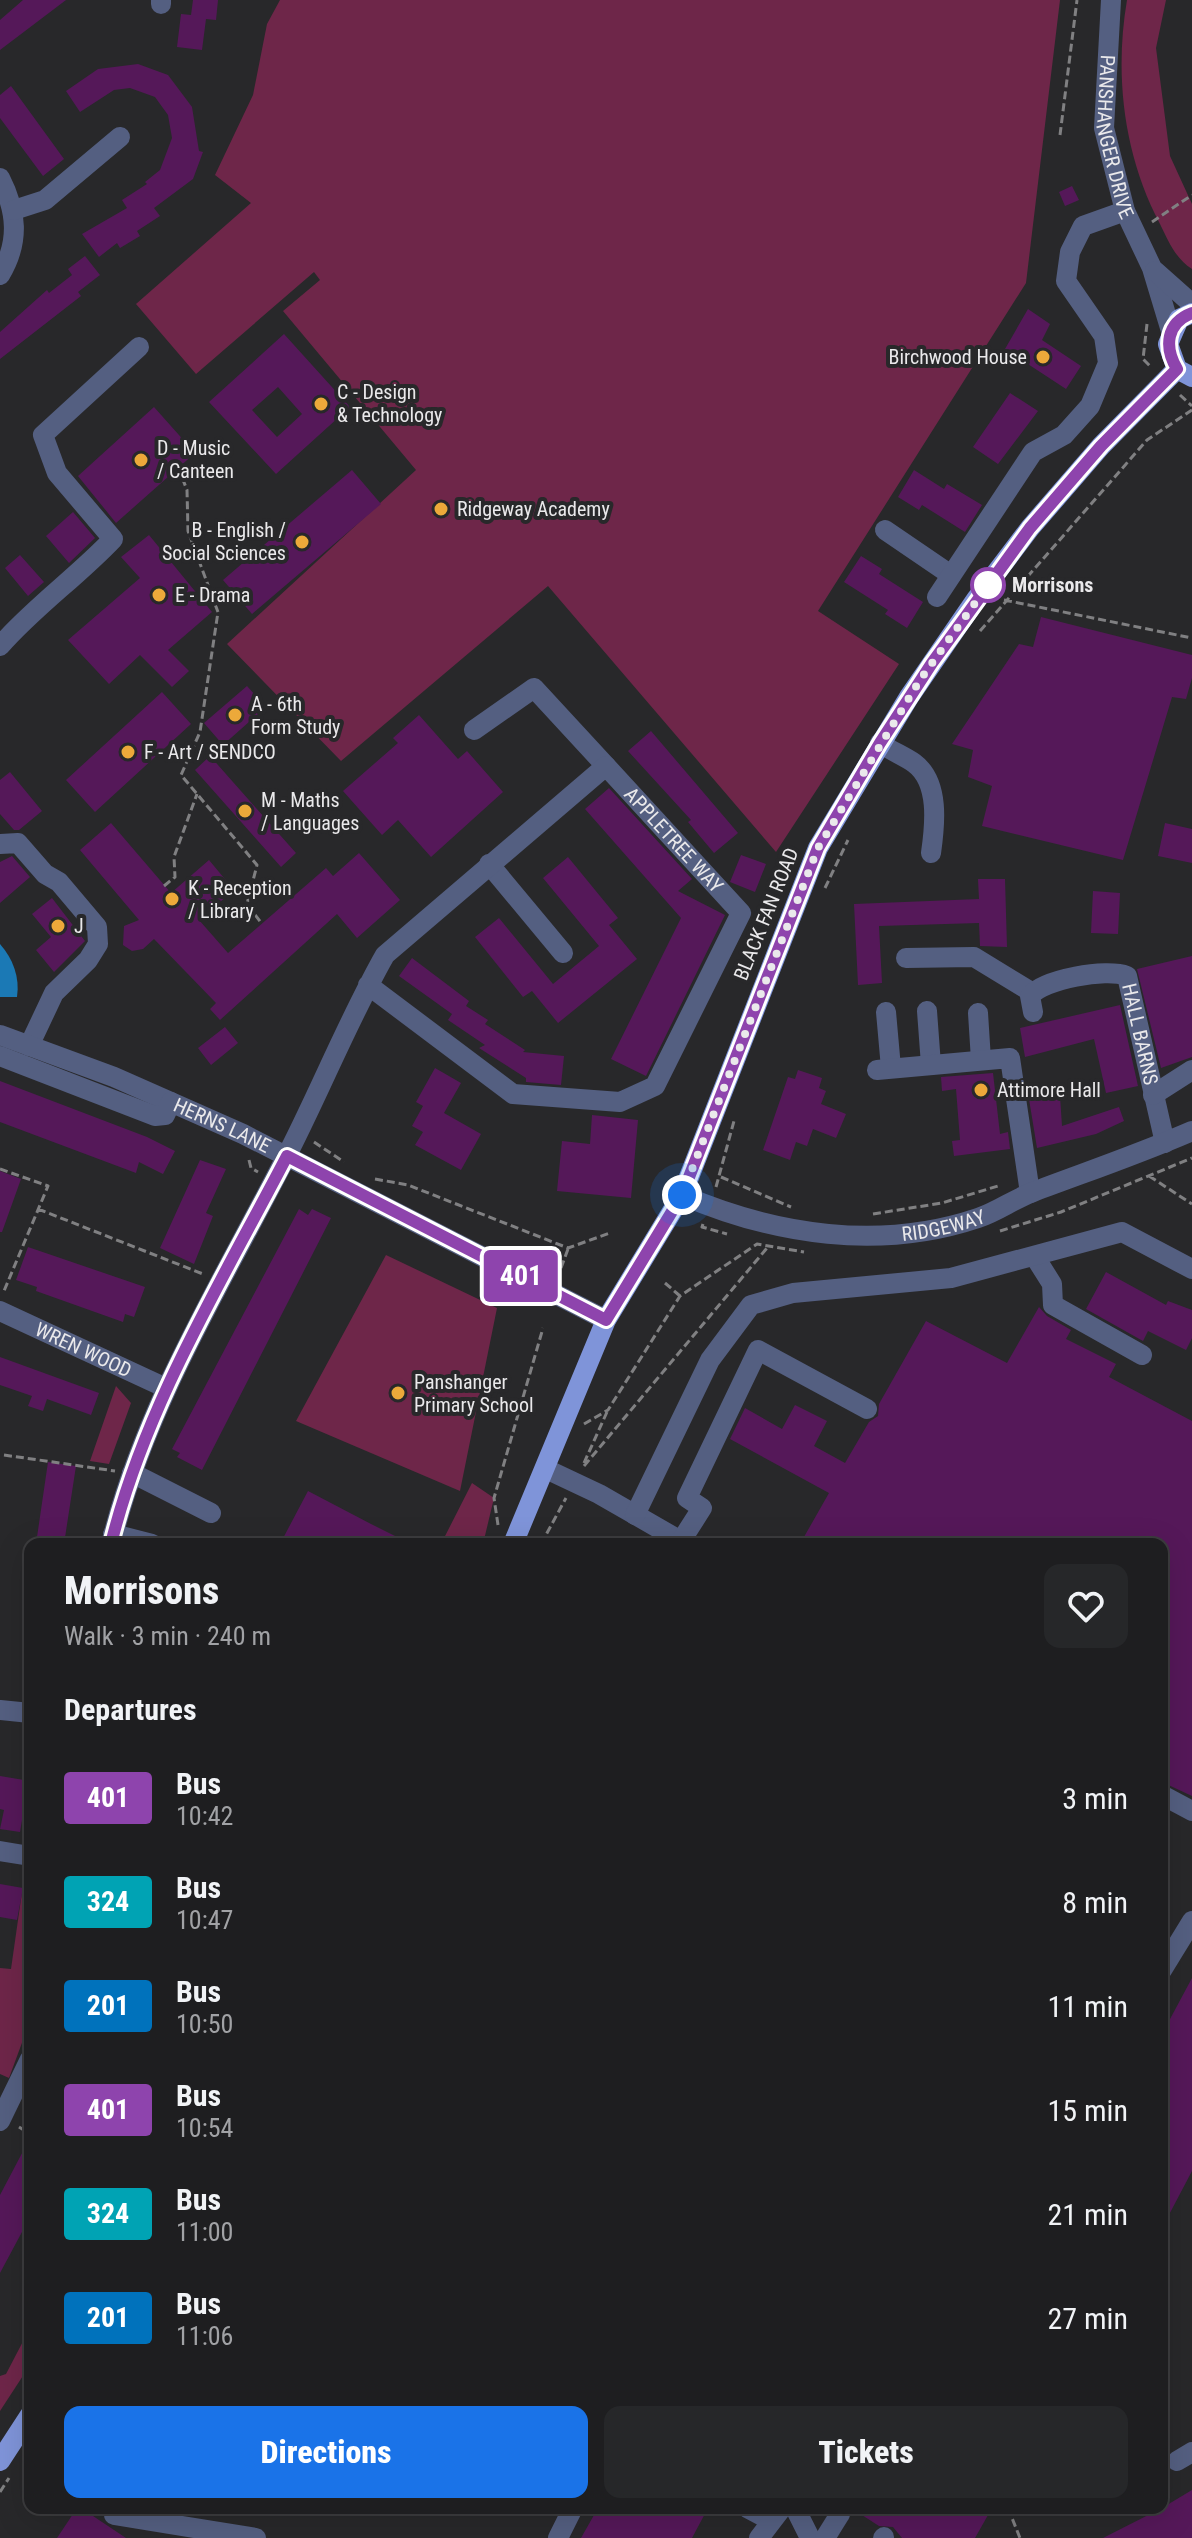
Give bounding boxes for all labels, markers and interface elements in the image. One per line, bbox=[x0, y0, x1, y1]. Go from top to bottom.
street label: PANSHANGER DRIVE bbox=[1091, 54, 1139, 223]
place label: Birchwood House bbox=[888, 345, 1027, 369]
marker: Birchwood House bbox=[1034, 348, 1052, 366]
place label: C - Design & Technology bbox=[337, 380, 442, 427]
marker: C - Design & Technology bbox=[312, 395, 330, 413]
place label: D - Music / Canteen bbox=[157, 436, 234, 483]
marker: D - Music / Canteen bbox=[132, 451, 150, 469]
place label: Ridgeway Academy bbox=[457, 497, 610, 521]
marker: Ridgeway Academy bbox=[432, 500, 450, 518]
place label: B - English / Social Sciences bbox=[162, 518, 286, 565]
marker: B - English / Social Sciences bbox=[293, 533, 311, 551]
marker: Morrisons bbox=[971, 568, 1005, 602]
place label: Morrisons bbox=[1012, 573, 1093, 597]
place label: E - Drama bbox=[175, 583, 250, 607]
marker: E - Drama bbox=[150, 586, 168, 604]
place label: A - 6th Form Study bbox=[251, 692, 340, 739]
marker: A - 6th Form Study bbox=[226, 706, 244, 724]
place label: F - Art / SENDCO bbox=[144, 740, 276, 764]
marker: F - Art / SENDCO bbox=[119, 743, 137, 761]
street label: APPLETREE WAY bbox=[619, 782, 729, 898]
place label: M - Maths / Languages bbox=[261, 788, 359, 835]
marker: M - Maths / Languages bbox=[236, 802, 254, 820]
street label: BLACK FAN ROAD bbox=[729, 844, 803, 984]
place label: K - Reception / Library bbox=[188, 876, 292, 923]
marker: K - Reception / Library bbox=[163, 890, 181, 908]
place label: J bbox=[74, 914, 84, 938]
marker: J bbox=[49, 917, 67, 935]
street label: HALL BARNS bbox=[1117, 981, 1163, 1087]
place label: Attimore Hall bbox=[997, 1078, 1101, 1102]
marker: Attimore Hall bbox=[972, 1081, 990, 1099]
street label: HERNS LANE bbox=[170, 1093, 275, 1158]
your location bbox=[662, 1175, 702, 1215]
street label: RIDGEWAY bbox=[901, 1204, 989, 1246]
line badge: 401 bbox=[475, 1250, 567, 1302]
text: 401 bbox=[500, 1259, 542, 1292]
street label: WREN WOOD bbox=[31, 1317, 135, 1382]
place label: Panshanger Primary School bbox=[414, 1370, 534, 1417]
marker: Panshanger Primary School bbox=[389, 1384, 407, 1402]
button: heart bbox=[1044, 1564, 1128, 1648]
text: Morrisons bbox=[64, 1569, 219, 1613]
text: Walk · 3 min · 240 m bbox=[64, 1621, 271, 1651]
text: Departures bbox=[64, 1692, 197, 1727]
text: Bus bbox=[176, 1766, 221, 1801]
text: 401 bbox=[87, 1781, 129, 1814]
text: 3 min bbox=[1062, 1781, 1128, 1816]
text: 10:42 bbox=[176, 1801, 233, 1831]
text: Bus bbox=[176, 1870, 221, 1905]
text: 324 bbox=[87, 1885, 129, 1918]
text: 8 min bbox=[1062, 1885, 1128, 1920]
text: 10:47 bbox=[176, 1905, 233, 1935]
text: Bus bbox=[176, 1974, 221, 2009]
text: 201 bbox=[87, 1989, 129, 2022]
text: 11 min bbox=[1047, 1989, 1128, 2024]
text: 10:50 bbox=[176, 2009, 233, 2039]
text: Bus bbox=[176, 2078, 221, 2113]
text: 401 bbox=[87, 2093, 129, 2126]
text: 15 min bbox=[1047, 2093, 1128, 2128]
text: 10:54 bbox=[176, 2113, 233, 2143]
text: Bus bbox=[176, 2182, 221, 2217]
text: 324 bbox=[87, 2197, 129, 2230]
text: 21 min bbox=[1047, 2197, 1128, 2232]
text: 11:00 bbox=[176, 2217, 233, 2247]
text: Bus bbox=[176, 2286, 221, 2321]
text: 201 bbox=[87, 2301, 129, 2334]
text: 27 min bbox=[1047, 2301, 1128, 2336]
text: 11:06 bbox=[176, 2321, 233, 2351]
button: Directions bbox=[64, 2406, 588, 2498]
button: Tickets bbox=[604, 2406, 1128, 2498]

